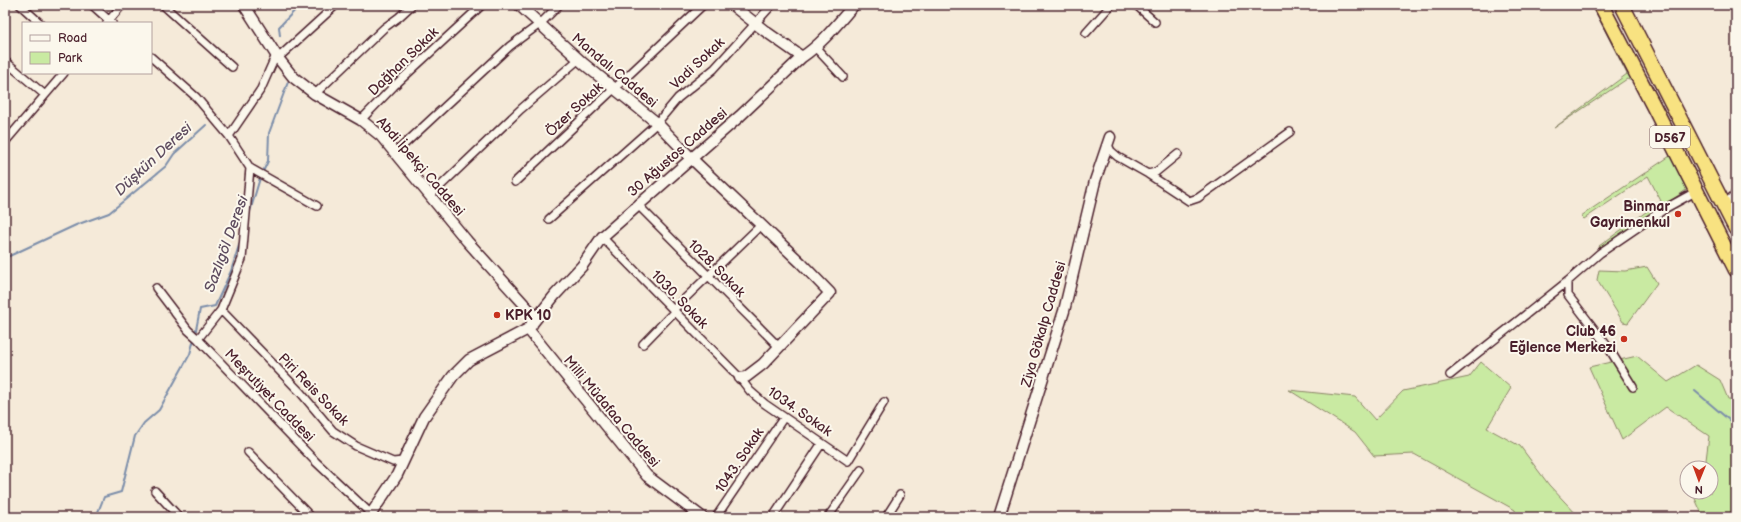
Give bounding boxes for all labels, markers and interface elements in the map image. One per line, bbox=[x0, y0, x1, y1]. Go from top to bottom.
legend bbox=[22, 22, 152, 74]
street label: Dağhan Sokak bbox=[365, 24, 442, 99]
street label: Mandalı Caddesi bbox=[568, 30, 661, 111]
text: Road bbox=[58, 31, 87, 46]
street label: Vadi Sokak bbox=[667, 34, 728, 93]
text: Park bbox=[58, 51, 82, 66]
street label: Özer Sokak bbox=[541, 78, 607, 140]
street label: 30 Ağustos Caddesi bbox=[624, 104, 731, 200]
street label: Abdi İpekçi Caddesi bbox=[373, 113, 469, 219]
water label: Düşkün Deresi bbox=[111, 118, 197, 200]
road number: D567 bbox=[1650, 126, 1690, 148]
water label: Sazlıgöl Deresi bbox=[200, 193, 253, 295]
place label: Binmar Gayrimenkul bbox=[1590, 198, 1670, 231]
marker: Binmar Gayrimenkul bbox=[1673, 209, 1683, 219]
street label: 1028. Sokak bbox=[684, 236, 749, 301]
street label: Ziya Gökalp Caddesi bbox=[1017, 259, 1070, 390]
street label: 1030. Sokak bbox=[648, 267, 712, 332]
place label: KPK 10 bbox=[505, 307, 551, 324]
marker: KPK 10 bbox=[492, 310, 502, 320]
place label: Club 46 Eğlence Merkezi bbox=[1509, 323, 1616, 356]
marker: Club 46 Eğlence Merkezi bbox=[1619, 334, 1629, 344]
street label: Meşrutiyet Caddesi bbox=[221, 346, 318, 445]
street label: Piri Reis Sokak bbox=[275, 350, 352, 429]
street label: Milli Müdafaa Caddesi bbox=[560, 352, 663, 471]
street label: 1034. Sokak bbox=[764, 383, 835, 440]
street label: 1043. Sokak bbox=[711, 424, 767, 496]
north arrow bbox=[1679, 460, 1719, 500]
text: N bbox=[1695, 483, 1703, 496]

